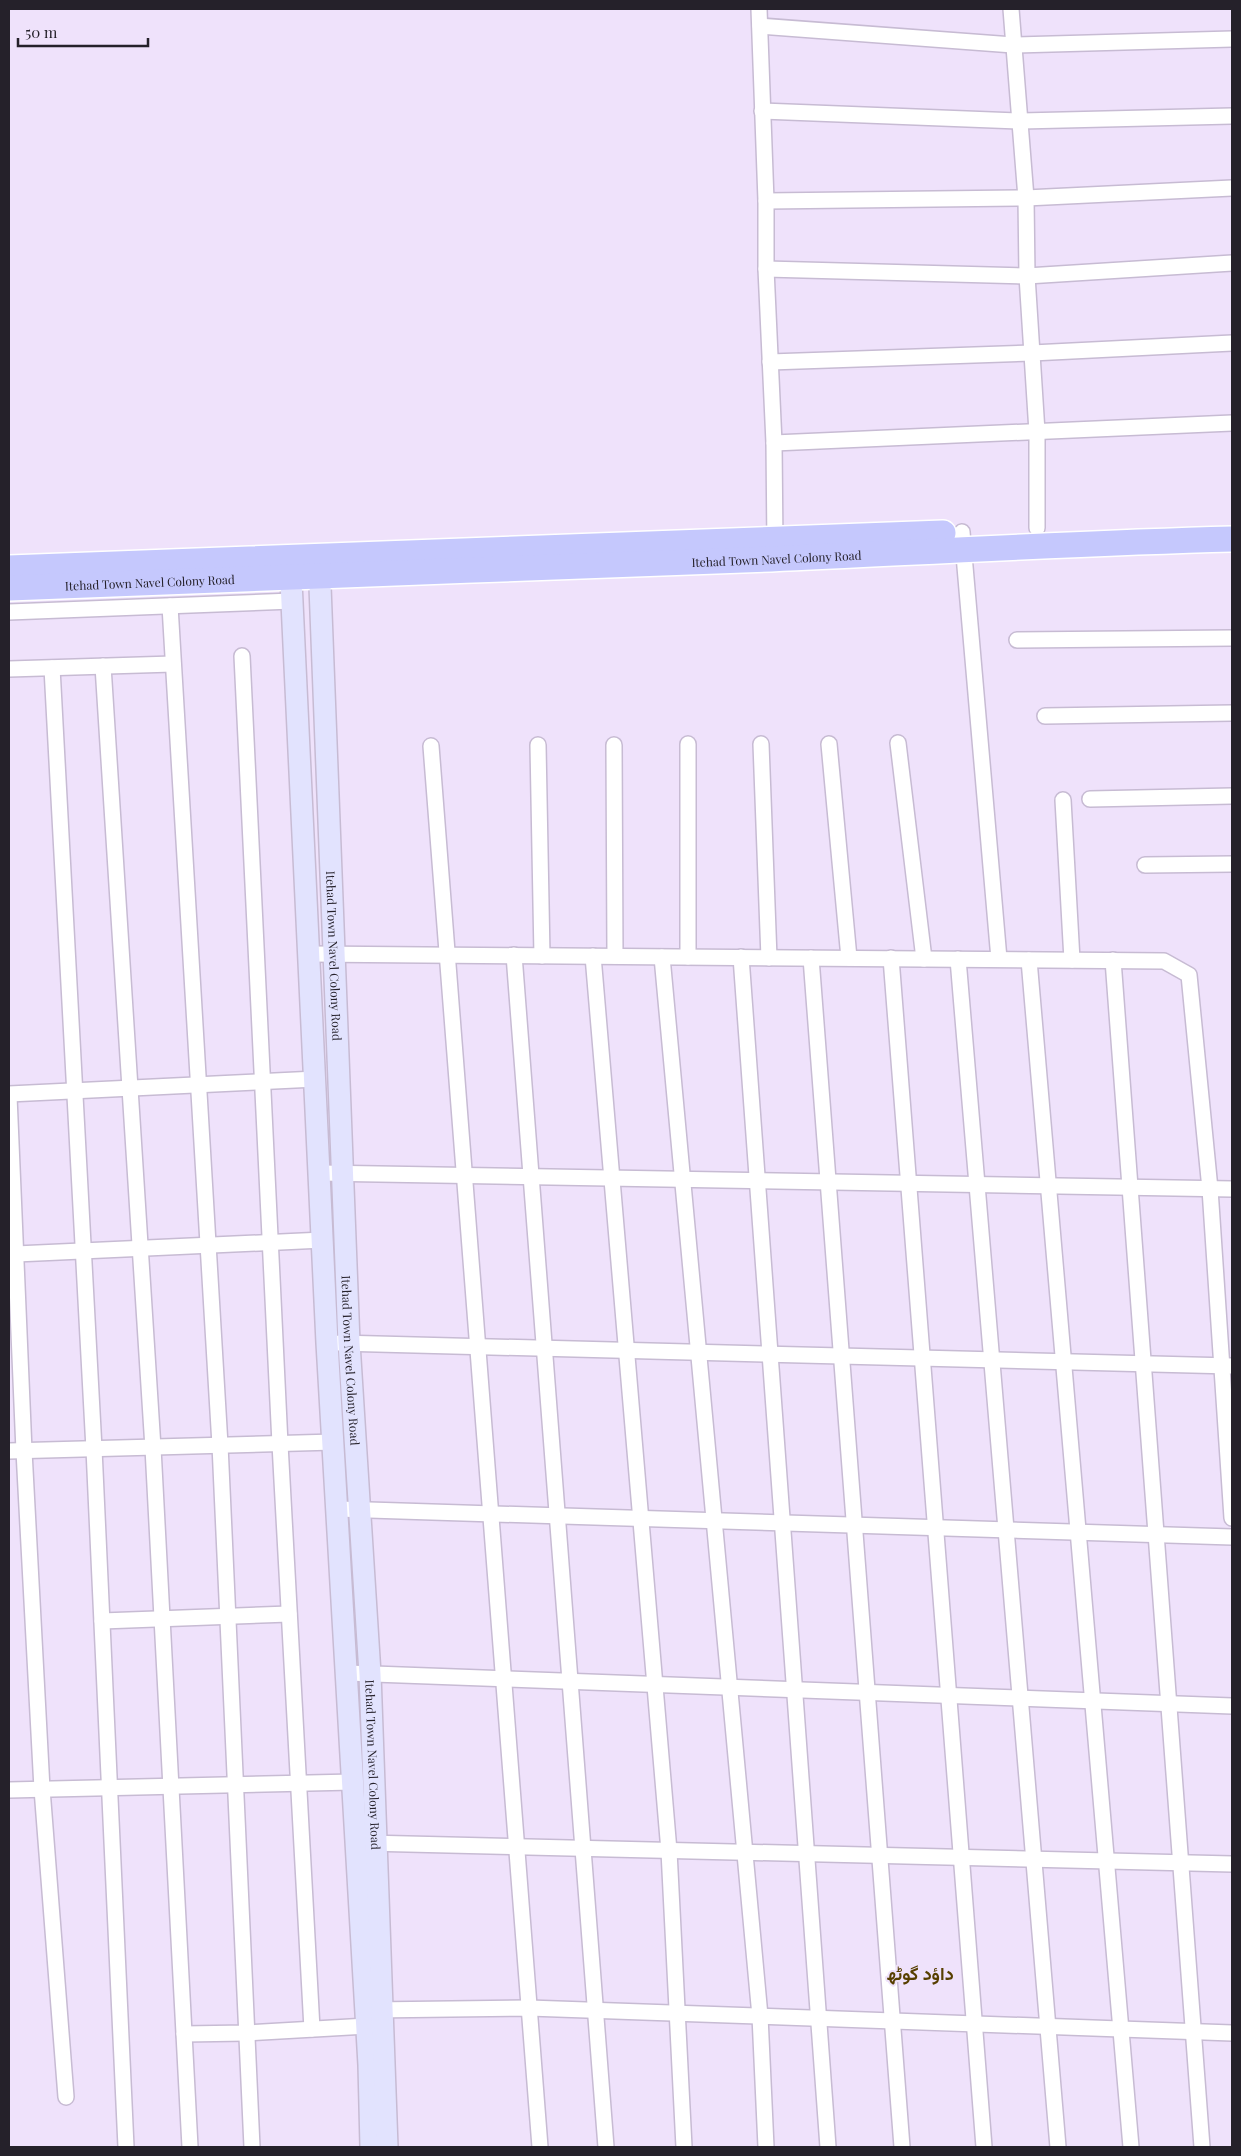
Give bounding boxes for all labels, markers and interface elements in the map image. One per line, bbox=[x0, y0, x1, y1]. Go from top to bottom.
scale bar bbox=[18, 15, 148, 47]
text: 50 m bbox=[25, 22, 58, 42]
street label: Itehad Town Navel Colony Road bbox=[691, 547, 862, 570]
street label: Itehad Town Navel Colony Road bbox=[65, 571, 235, 594]
street label: Itehad Town Navel Colony Road bbox=[323, 870, 345, 1041]
street label: Itehad Town Navel Colony Road bbox=[338, 1275, 363, 1446]
street label: Itehad Town Navel Colony Road bbox=[362, 1679, 384, 1850]
district label: داؤد گوٹھ bbox=[886, 1961, 954, 1985]

